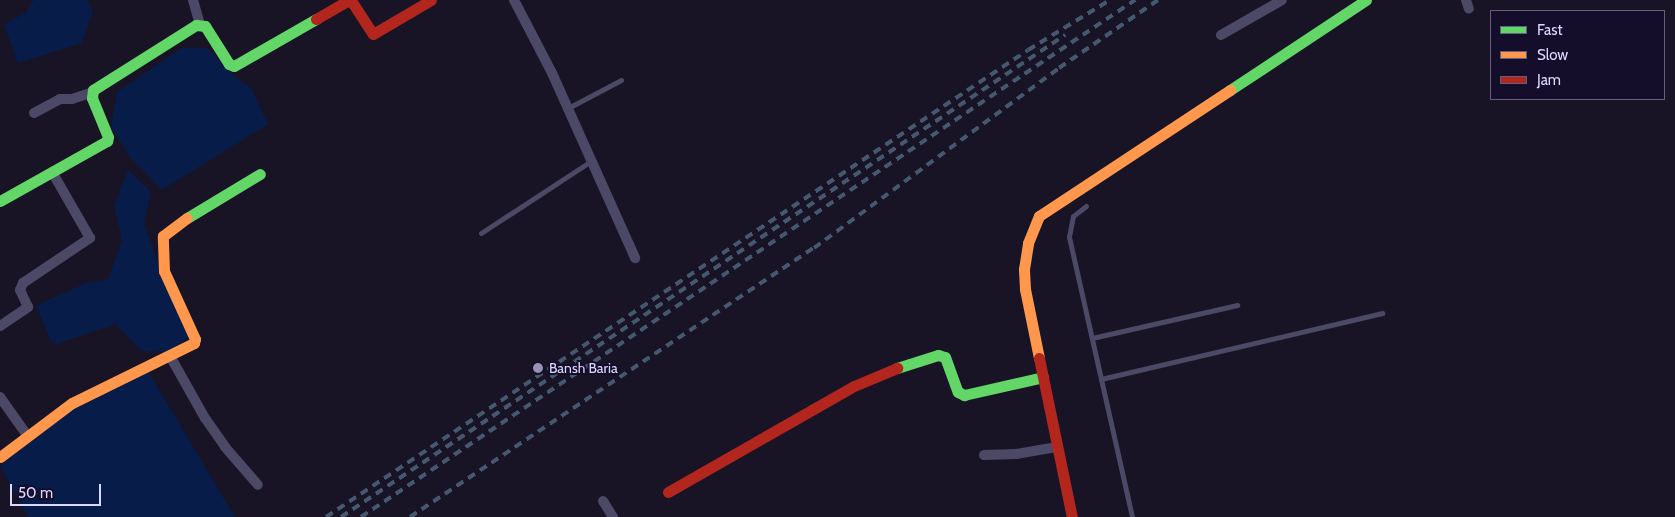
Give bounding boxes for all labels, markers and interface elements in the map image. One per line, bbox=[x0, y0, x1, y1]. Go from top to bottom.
legend bbox=[1490, 10, 1665, 100]
text: Fast bbox=[1537, 21, 1562, 39]
text: Slow bbox=[1537, 46, 1568, 64]
text: Jam bbox=[1537, 71, 1561, 89]
place label: Bansh Baria bbox=[549, 360, 618, 376]
marker: Bansh Baria bbox=[531, 361, 545, 375]
scale bar bbox=[12, 474, 104, 506]
text: 50 m bbox=[18, 484, 53, 502]

